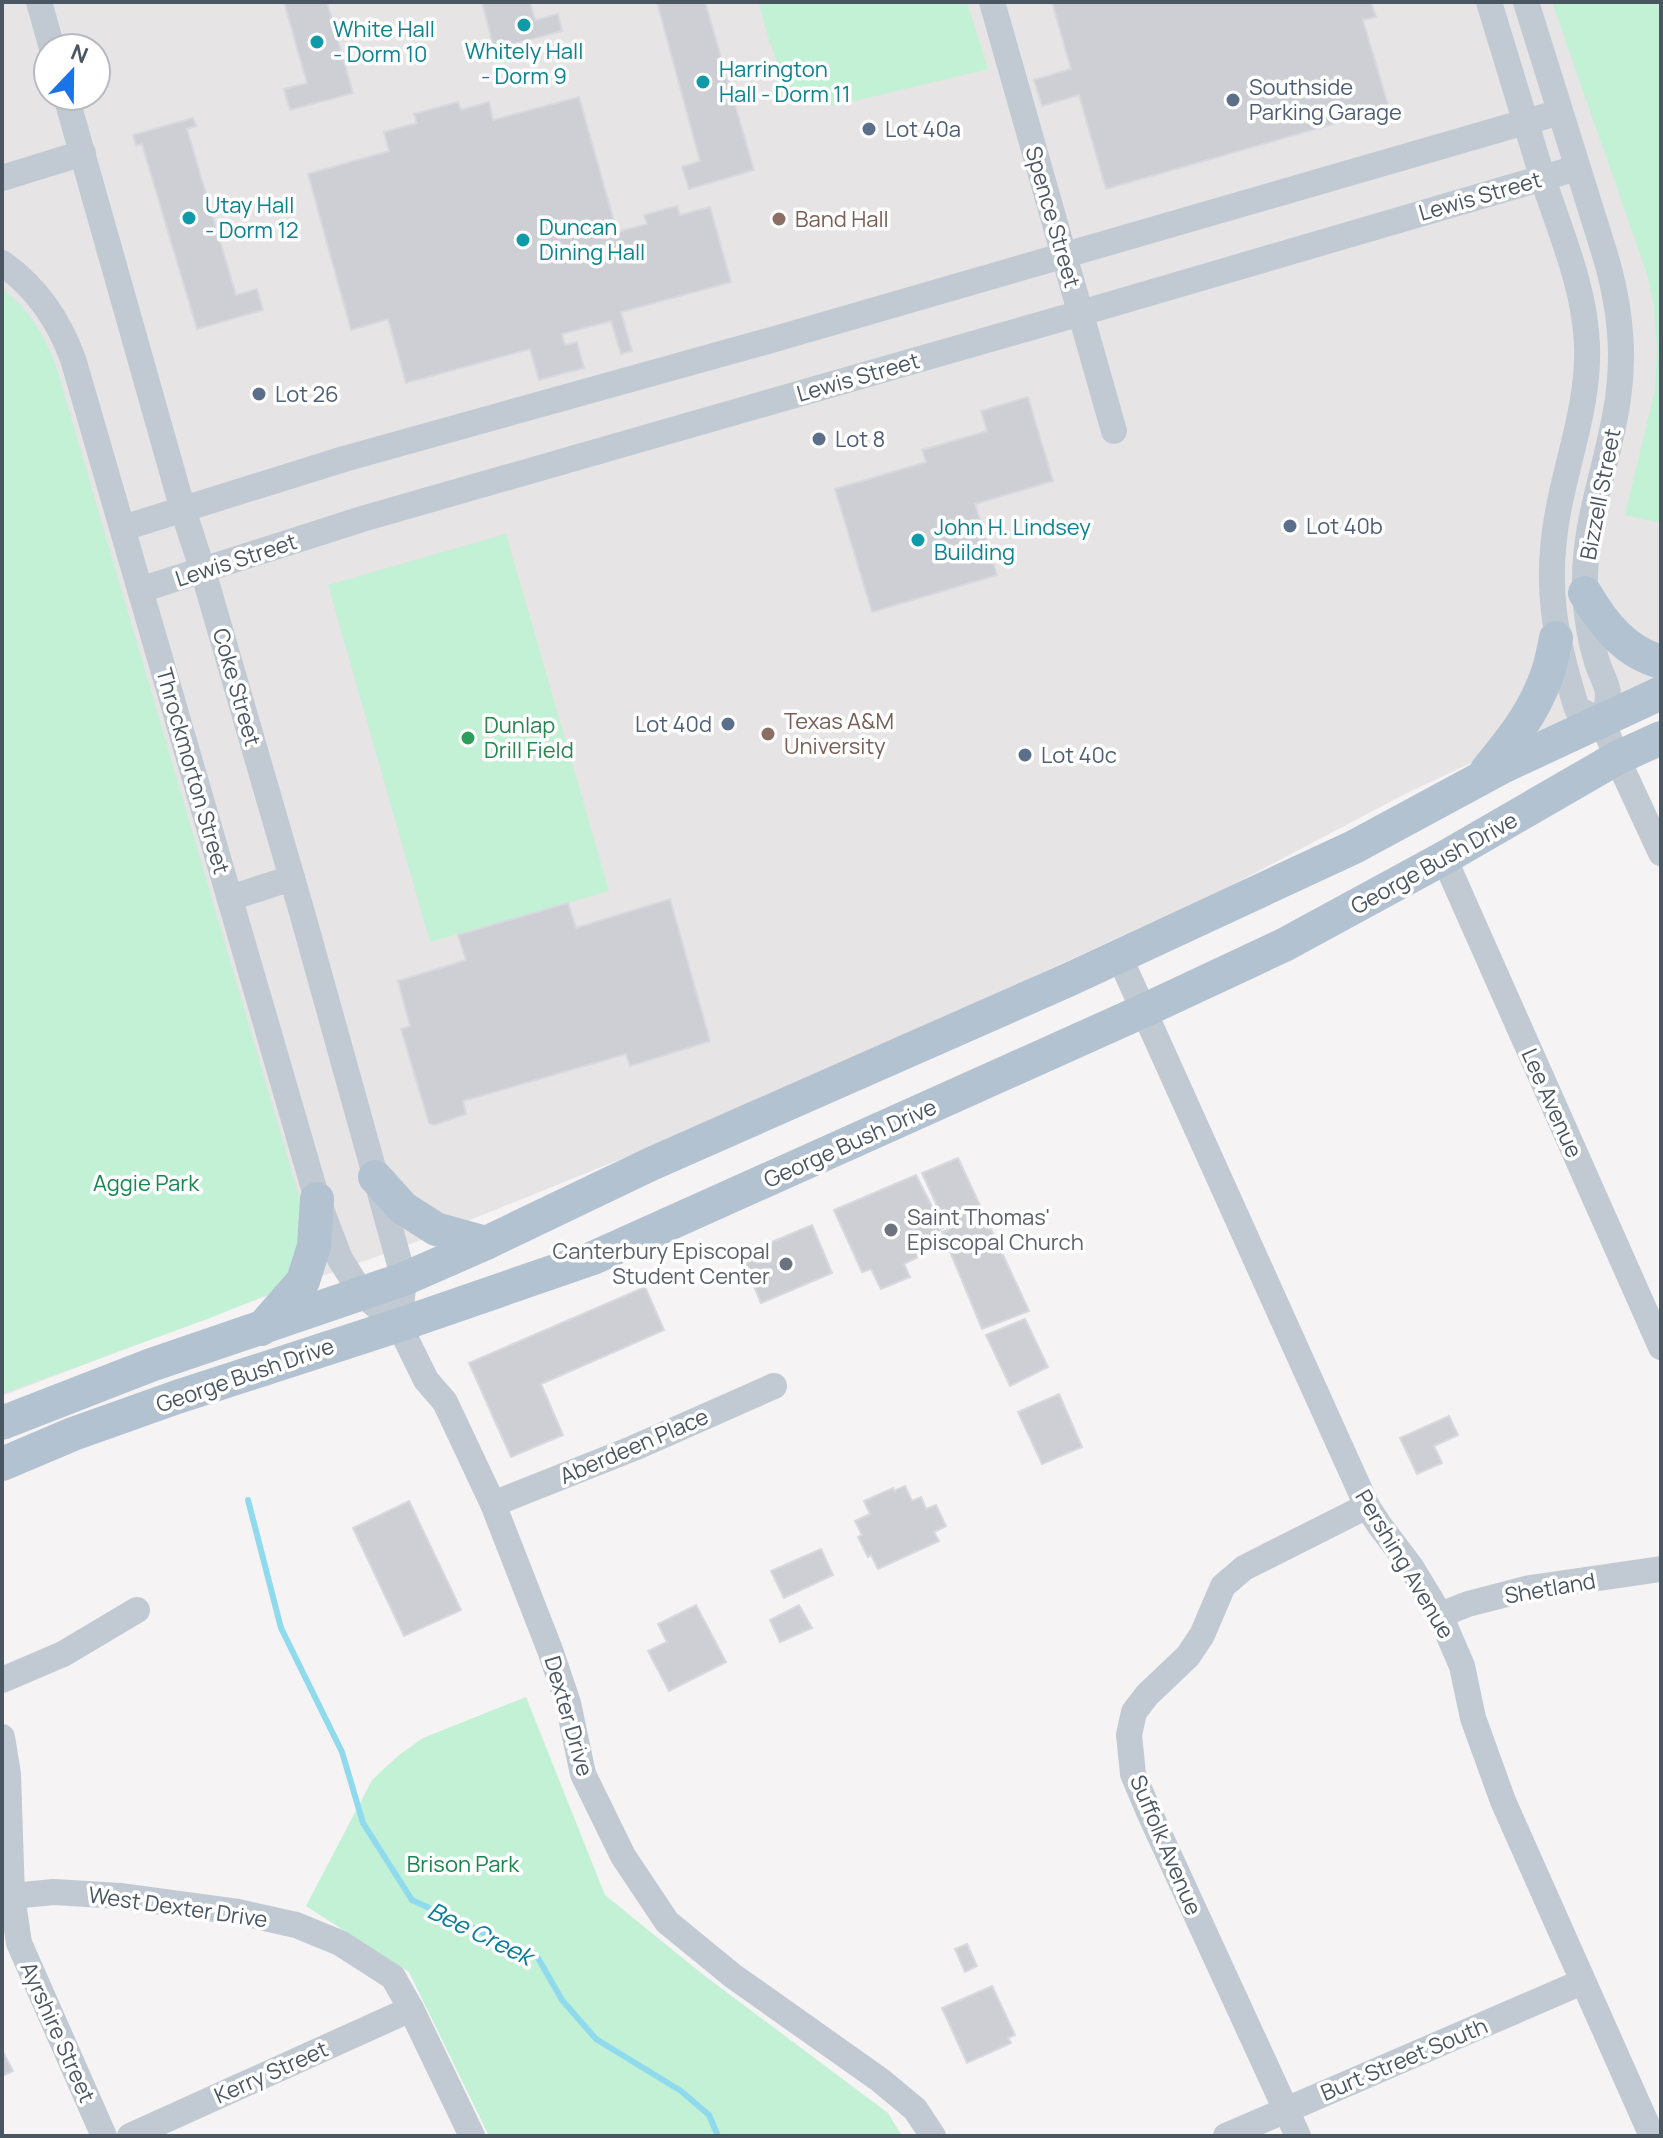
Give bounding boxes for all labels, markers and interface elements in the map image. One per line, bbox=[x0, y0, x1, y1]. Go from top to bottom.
place label: White Hall - Dorm 10 bbox=[333, 14, 435, 69]
marker: Whitely Hall - Dorm 9 bbox=[515, 16, 533, 34]
north arrow bbox=[32, 32, 112, 112]
marker: White Hall - Dorm 10 bbox=[308, 33, 326, 51]
place label: Whitely Hall - Dorm 9 bbox=[465, 36, 583, 91]
text: N bbox=[67, 37, 92, 70]
place label: Harrington Hall - Dorm 11 bbox=[719, 54, 851, 109]
place label: Southside Parking Garage bbox=[1249, 72, 1402, 127]
marker: Harrington Hall - Dorm 11 bbox=[694, 73, 712, 91]
marker: Southside Parking Garage bbox=[1224, 91, 1242, 109]
place label: Lot 40a bbox=[885, 114, 961, 144]
marker: Lot 40a bbox=[860, 120, 878, 138]
street label: Spence Street bbox=[1018, 143, 1088, 291]
street label: Lewis Street bbox=[1415, 164, 1545, 228]
place label: Utay Hall - Dorm 12 bbox=[205, 190, 299, 245]
place label: Band Hall bbox=[795, 204, 889, 234]
marker: Utay Hall - Dorm 12 bbox=[180, 209, 198, 227]
marker: Band Hall bbox=[770, 210, 788, 228]
place label: Duncan Dining Hall bbox=[539, 212, 645, 267]
marker: Duncan Dining Hall bbox=[514, 231, 532, 249]
street label: Lewis Street bbox=[793, 345, 923, 409]
place label: Lot 26 bbox=[275, 379, 339, 409]
marker: Lot 26 bbox=[250, 385, 268, 403]
place label: Lot 8 bbox=[835, 424, 885, 454]
street label: Bizzell Street bbox=[1573, 426, 1627, 562]
marker: Lot 8 bbox=[810, 430, 828, 448]
place label: Lot 40b bbox=[1306, 511, 1383, 541]
place label: John H. Lindsey Building bbox=[934, 512, 1091, 567]
marker: Lot 40b bbox=[1281, 517, 1299, 535]
street label: Lewis Street bbox=[171, 526, 301, 594]
marker: John H. Lindsey Building bbox=[909, 531, 927, 549]
street label: Coke Street bbox=[206, 625, 268, 750]
street label: Throckmorton Street bbox=[149, 664, 237, 878]
place label: Texas A&M University bbox=[784, 706, 894, 761]
place label: Lot 40d bbox=[635, 709, 712, 739]
place label: Dunlap Drill Field bbox=[484, 710, 574, 765]
marker: Lot 40d bbox=[719, 715, 737, 733]
marker: Texas A&M University bbox=[759, 725, 777, 743]
marker: Dunlap Drill Field bbox=[459, 729, 477, 747]
place label: Lot 40c bbox=[1041, 740, 1117, 770]
marker: Lot 40c bbox=[1016, 746, 1034, 764]
street label: George Bush Drive bbox=[1345, 805, 1523, 921]
street label: Lee Avenue bbox=[1515, 1044, 1589, 1163]
street label: George Bush Drive bbox=[759, 1091, 941, 1195]
park label: Aggie Park bbox=[93, 1168, 200, 1198]
place label: Saint Thomas' Episcopal Church bbox=[907, 1202, 1084, 1257]
marker: Saint Thomas' Episcopal Church bbox=[882, 1221, 900, 1239]
place label: Canterbury Episcopal Student Center bbox=[552, 1236, 770, 1291]
marker: Canterbury Episcopal Student Center bbox=[777, 1255, 795, 1273]
street label: George Bush Drive bbox=[152, 1330, 338, 1419]
street label: Aberdeen Place bbox=[555, 1401, 713, 1491]
street label: Pershing Avenue bbox=[1349, 1484, 1461, 1644]
street label: Shetland bbox=[1502, 1565, 1598, 1611]
street label: Dexter Drive bbox=[538, 1652, 601, 1780]
street label: Suffolk Avenue bbox=[1123, 1770, 1209, 1920]
park label: Brison Park bbox=[407, 1849, 520, 1879]
street label: West Dexter Drive bbox=[86, 1880, 270, 1934]
water label: Bee Creek bbox=[423, 1893, 542, 1974]
street label: Ayrshire Street bbox=[14, 1957, 103, 2107]
street label: Burt Street South bbox=[1316, 2010, 1492, 2108]
street label: Kerry Street bbox=[209, 2034, 333, 2110]

